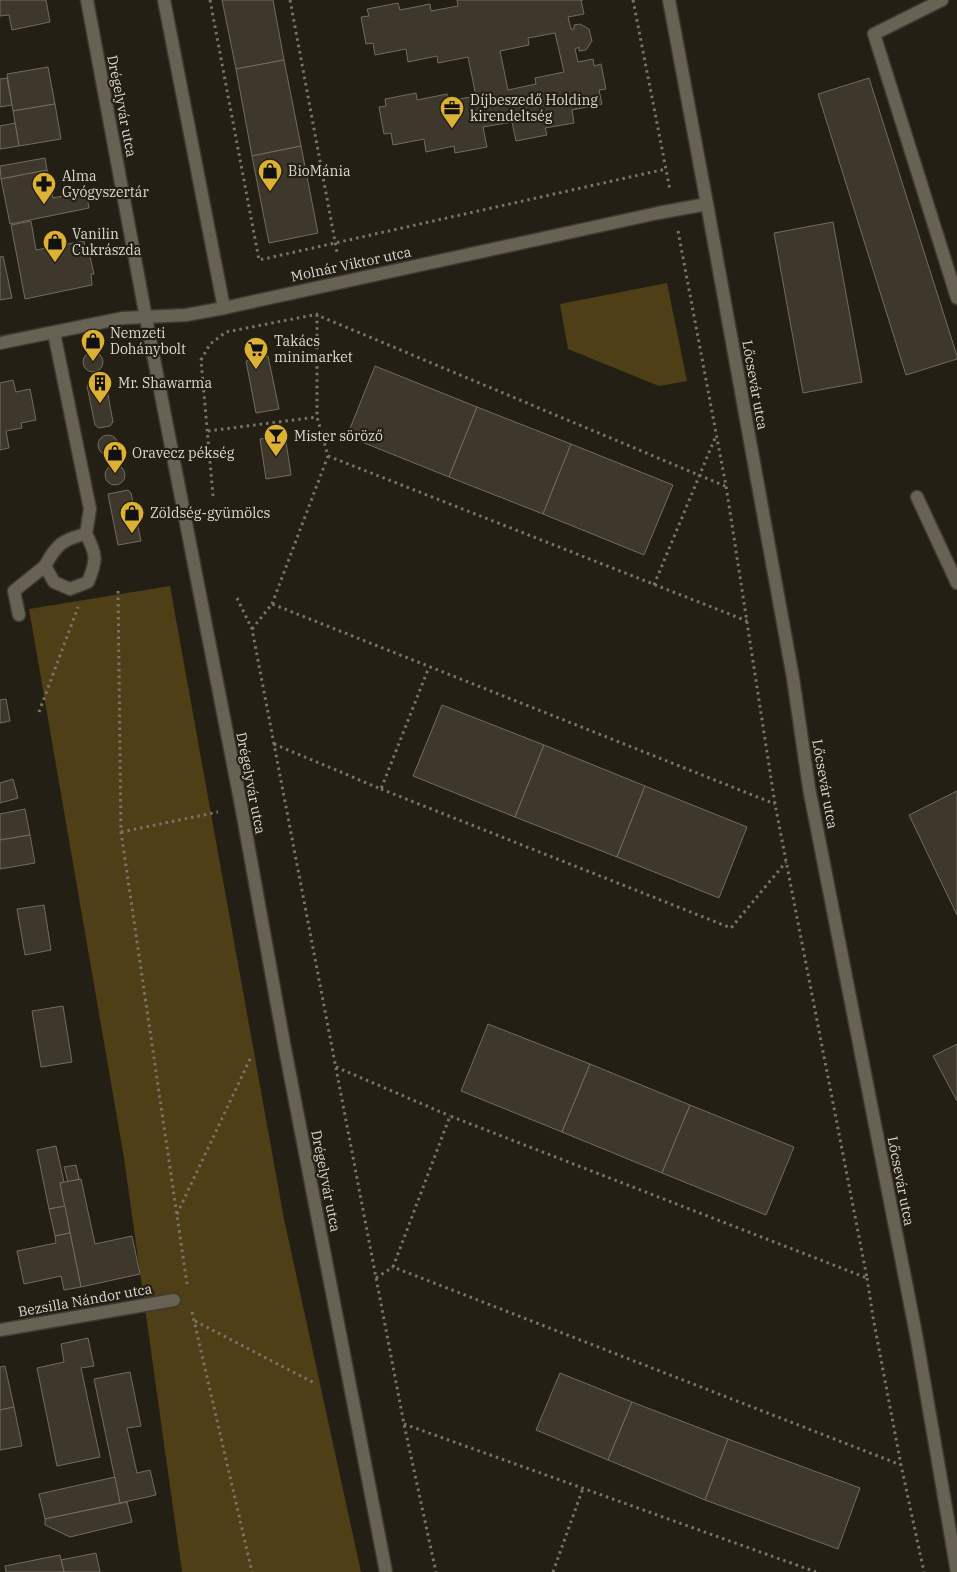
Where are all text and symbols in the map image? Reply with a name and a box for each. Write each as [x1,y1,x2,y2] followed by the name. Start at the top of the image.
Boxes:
[103,53,141,159] street label: Drégelyvár utca
[470,91,598,125] place label: Díjbeszedő Holding kirendeltség
[439,95,465,129] office icon: Díjbeszedő Holding kirendeltség
[257,158,283,192] shop icon: BioMánia
[288,162,351,180] place label: BioMánia
[62,167,149,201] place label: Alma Gyógyszertár
[31,171,57,205] pharmacy icon: Alma Gyógyszertár
[72,225,142,259] place label: Vanilin Cukrászda
[42,229,68,263] shop icon: Vanilin Cukrászda
[289,242,413,286] street label: Molnár Viktor utca
[110,324,186,358] place label: Nemzeti Dohánybolt
[80,328,106,362] shop icon: Nemzeti Dohánybolt
[274,332,353,366] place label: Takács minimarket
[243,336,269,370] supermarket icon: Takács minimarket
[738,339,772,432] street label: Lőcsevár utca
[87,370,113,404] building icon: Mr. Shawarma
[118,374,212,392] place label: Mr. Shawarma
[263,423,289,457] bar icon: Mister söröző
[294,427,383,445] place label: Mister söröző
[102,440,128,474] shop icon: Oravecz pékség
[132,444,235,462] place label: Oravecz pékség
[119,500,145,534] shop icon: Zöldség-gyümölcs
[150,504,271,522] place label: Zöldség-gyümölcs
[232,730,270,836] street label: Drégelyvár utca
[808,738,842,831] street label: Lőcsevár utca
[307,1128,345,1234] street label: Drégelyvár utca
[884,1135,919,1228] street label: Lőcsevár utca
[16,1279,154,1321] street label: Bezsilla Nándor utca

